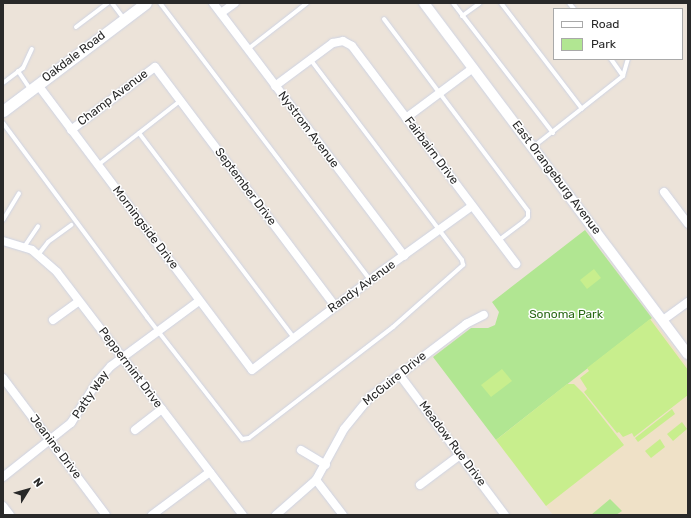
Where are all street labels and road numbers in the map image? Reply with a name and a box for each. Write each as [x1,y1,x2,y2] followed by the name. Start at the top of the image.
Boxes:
[40,29,108,85] street label: Oakdale Road
[75,67,151,129] street label: Champ Avenue
[274,89,342,171] street label: Nystrom Avenue
[401,114,461,188] street label: Fairbairn Drive
[508,118,604,238] street label: East Orangeburg Avenue
[211,145,279,229] street label: September Drive
[109,184,181,272] street label: Morningside Drive
[325,258,399,316] street label: Randy Avenue
[95,325,165,411] street label: Peppermint Drive
[360,349,430,409] street label: McGuire Drive
[69,368,113,422] street label: Patty Way
[415,399,489,489] street label: Meadow Rue Drive
[26,412,84,482] street label: Jeanine Drive

